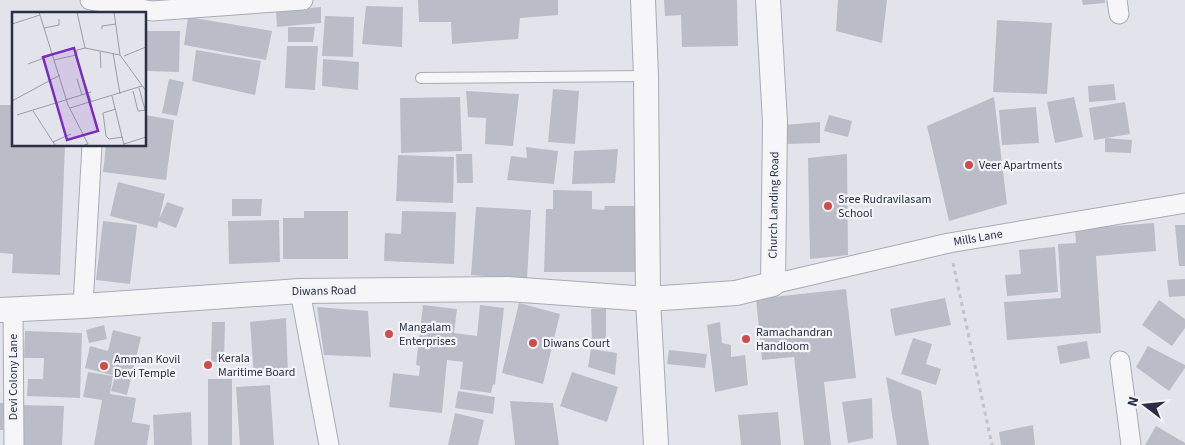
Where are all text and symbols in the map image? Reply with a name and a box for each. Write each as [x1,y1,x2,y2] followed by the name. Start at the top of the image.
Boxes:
[12,12,146,146] inset map
[765,151,783,259] street label: Church Landing Road
[979,157,1062,174] place label: Veer Apartments
[963,159,975,171] marker: Veer Apartments
[838,191,931,222] place label: Sree Rudravilasam School
[822,200,834,212] marker: Sree Rudravilasam School
[952,225,1004,251] street label: Mills Lane
[292,282,356,300] street label: Diwans Road
[399,319,456,350] place label: Mangalam Enterprises
[756,324,833,355] place label: Ramachandran Handloom
[383,328,395,340] marker: Mangalam Enterprises
[740,333,752,345] marker: Ramachandran Handloom
[5,334,22,420] street label: Devi Colony Lane
[543,335,610,352] place label: Diwans Court
[527,337,539,349] marker: Diwans Court
[218,350,295,381] place label: Kerala Maritime Board
[114,351,180,382] place label: Amman Kovil Devi Temple
[202,359,214,371] marker: Kerala Maritime Board
[98,360,110,372] marker: Amman Kovil Devi Temple
[1120,380,1170,430] north arrow
[1123,394,1144,409] text: N

